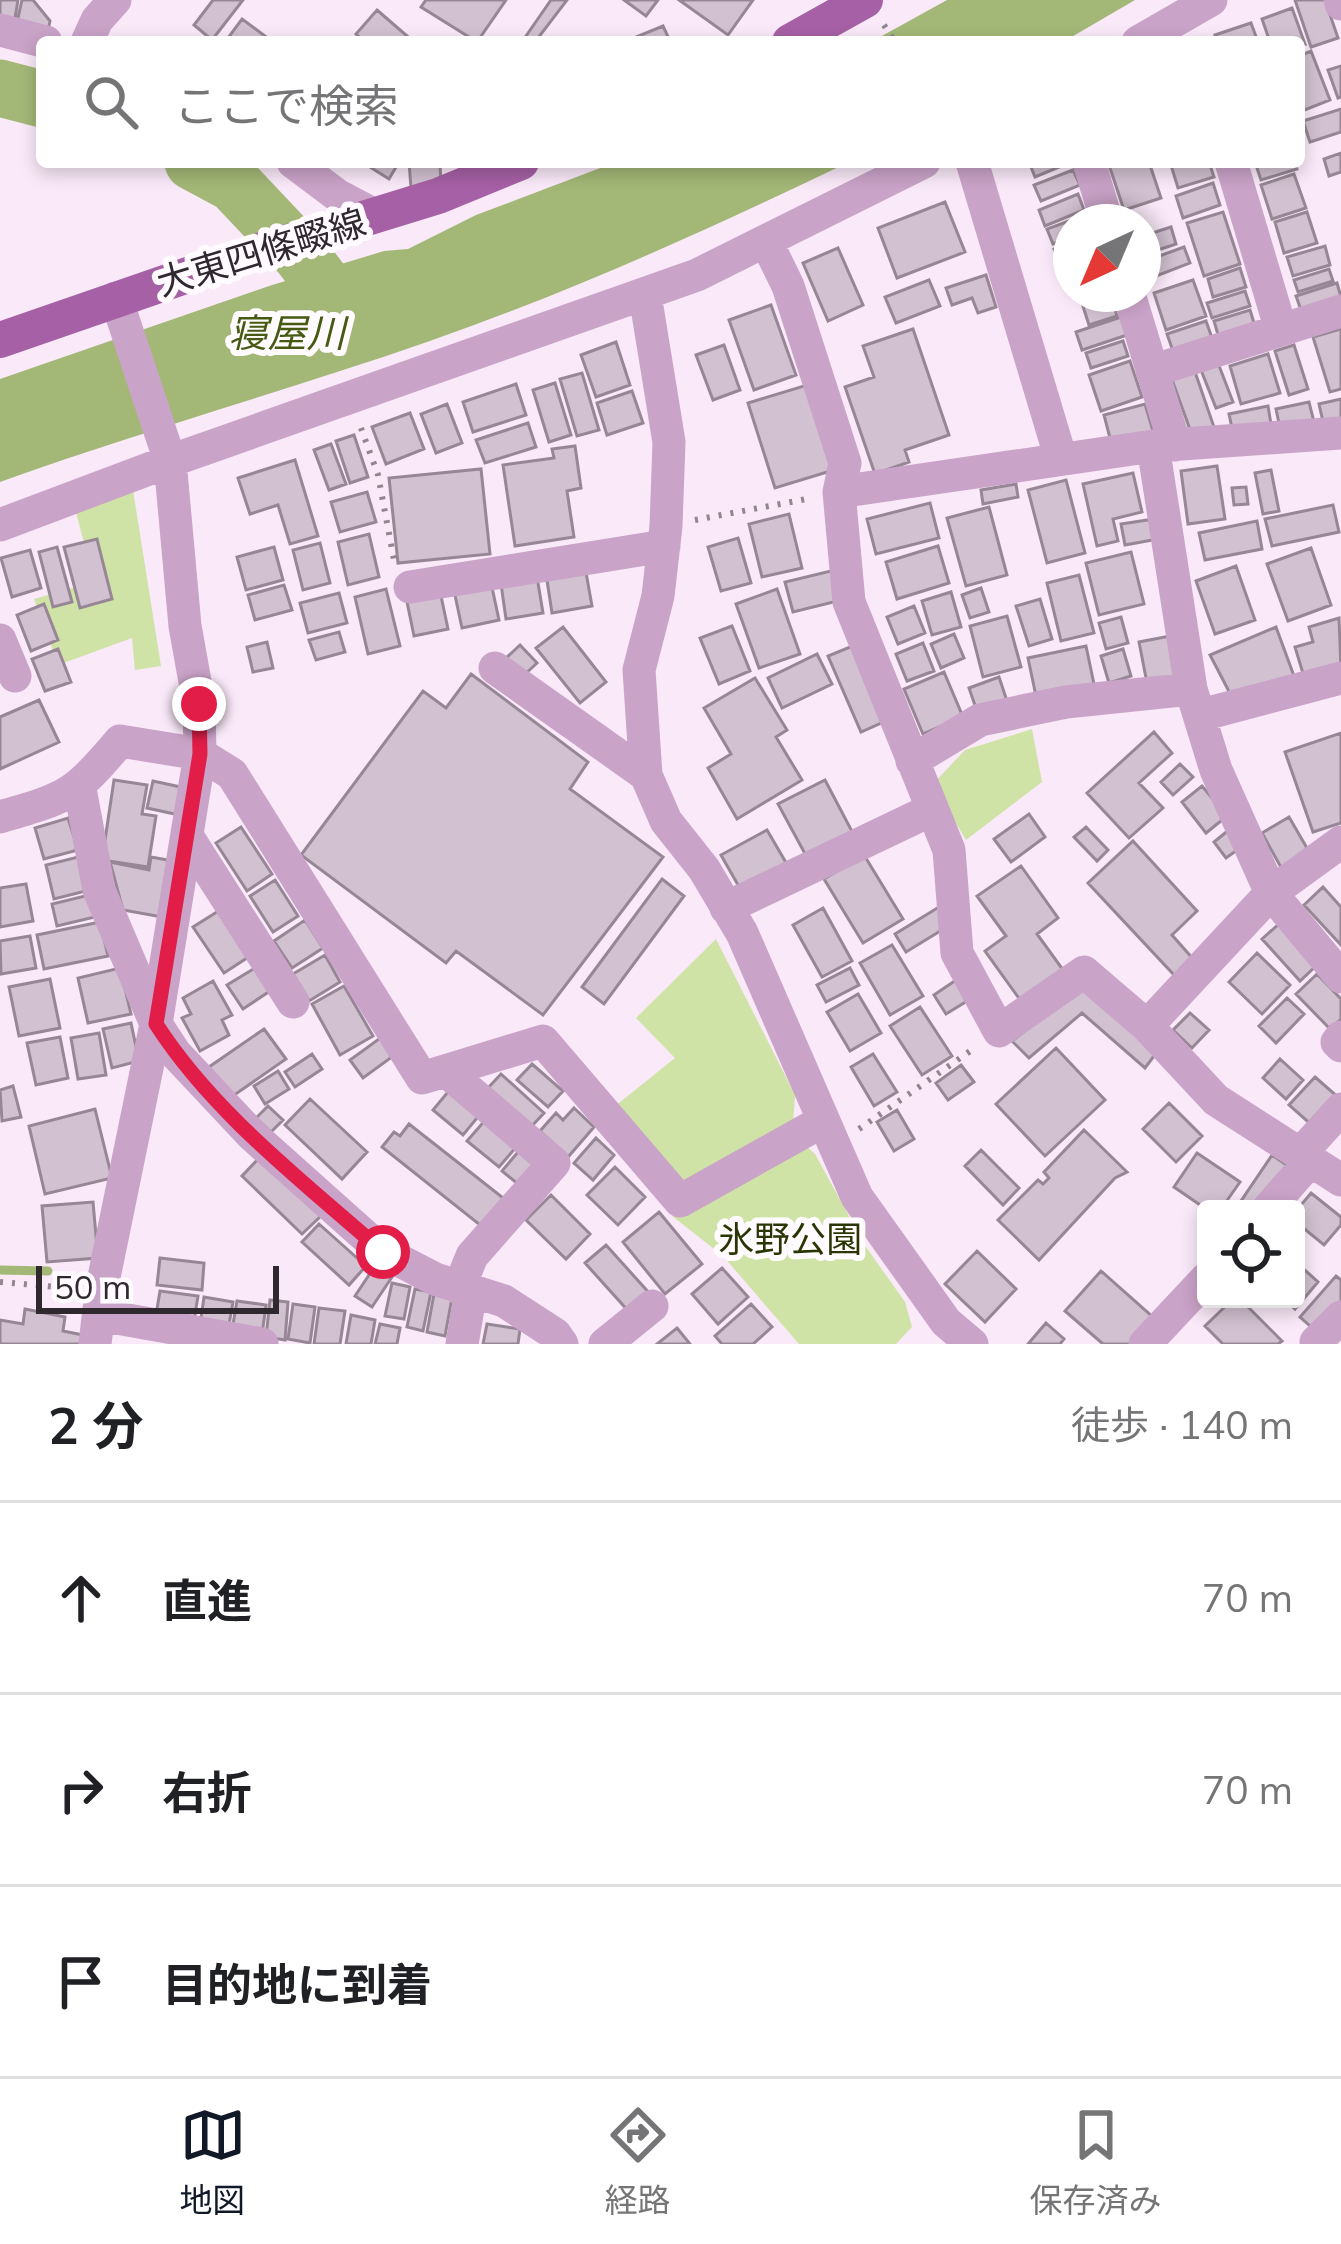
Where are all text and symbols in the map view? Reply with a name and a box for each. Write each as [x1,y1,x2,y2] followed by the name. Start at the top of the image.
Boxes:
[36,36,1305,168] search box
[78,69,144,135] icon: search
[174,77,399,133] text: ここで検索
[151,198,371,305] street label: 大東四條畷線
[1053,204,1161,312] north arrow
[228,308,349,357] water label: 寝屋川
[172,677,226,731] route end
[1197,1200,1305,1308] map controls
[1197,1200,1305,1308] button: locate
[718,1216,862,1261] park label: 氷野公園
[356,1225,410,1279] route start
[36,1260,279,1313] scale bar
[54,1266,131,1307] text: 50 m
[48,1393,144,1457] text: 2 分
[1071,1400,1293,1449] text: 徒歩 · 140 m
[48,1565,114,1631] icon: ahead
[162,1572,252,1628] text: 直進
[1202,1573,1293,1622] text: 70 m
[48,1757,114,1823] icon: right
[162,1764,252,1820] text: 右折
[1202,1765,1293,1814] text: 70 m
[48,1949,114,2015] icon: arrive
[162,1956,432,2012] text: 目的地に到着
[180,2102,246,2222] tab: 地図
[605,2102,671,2222] tab: 経路
[1030,2102,1162,2222] tab: 保存済み

